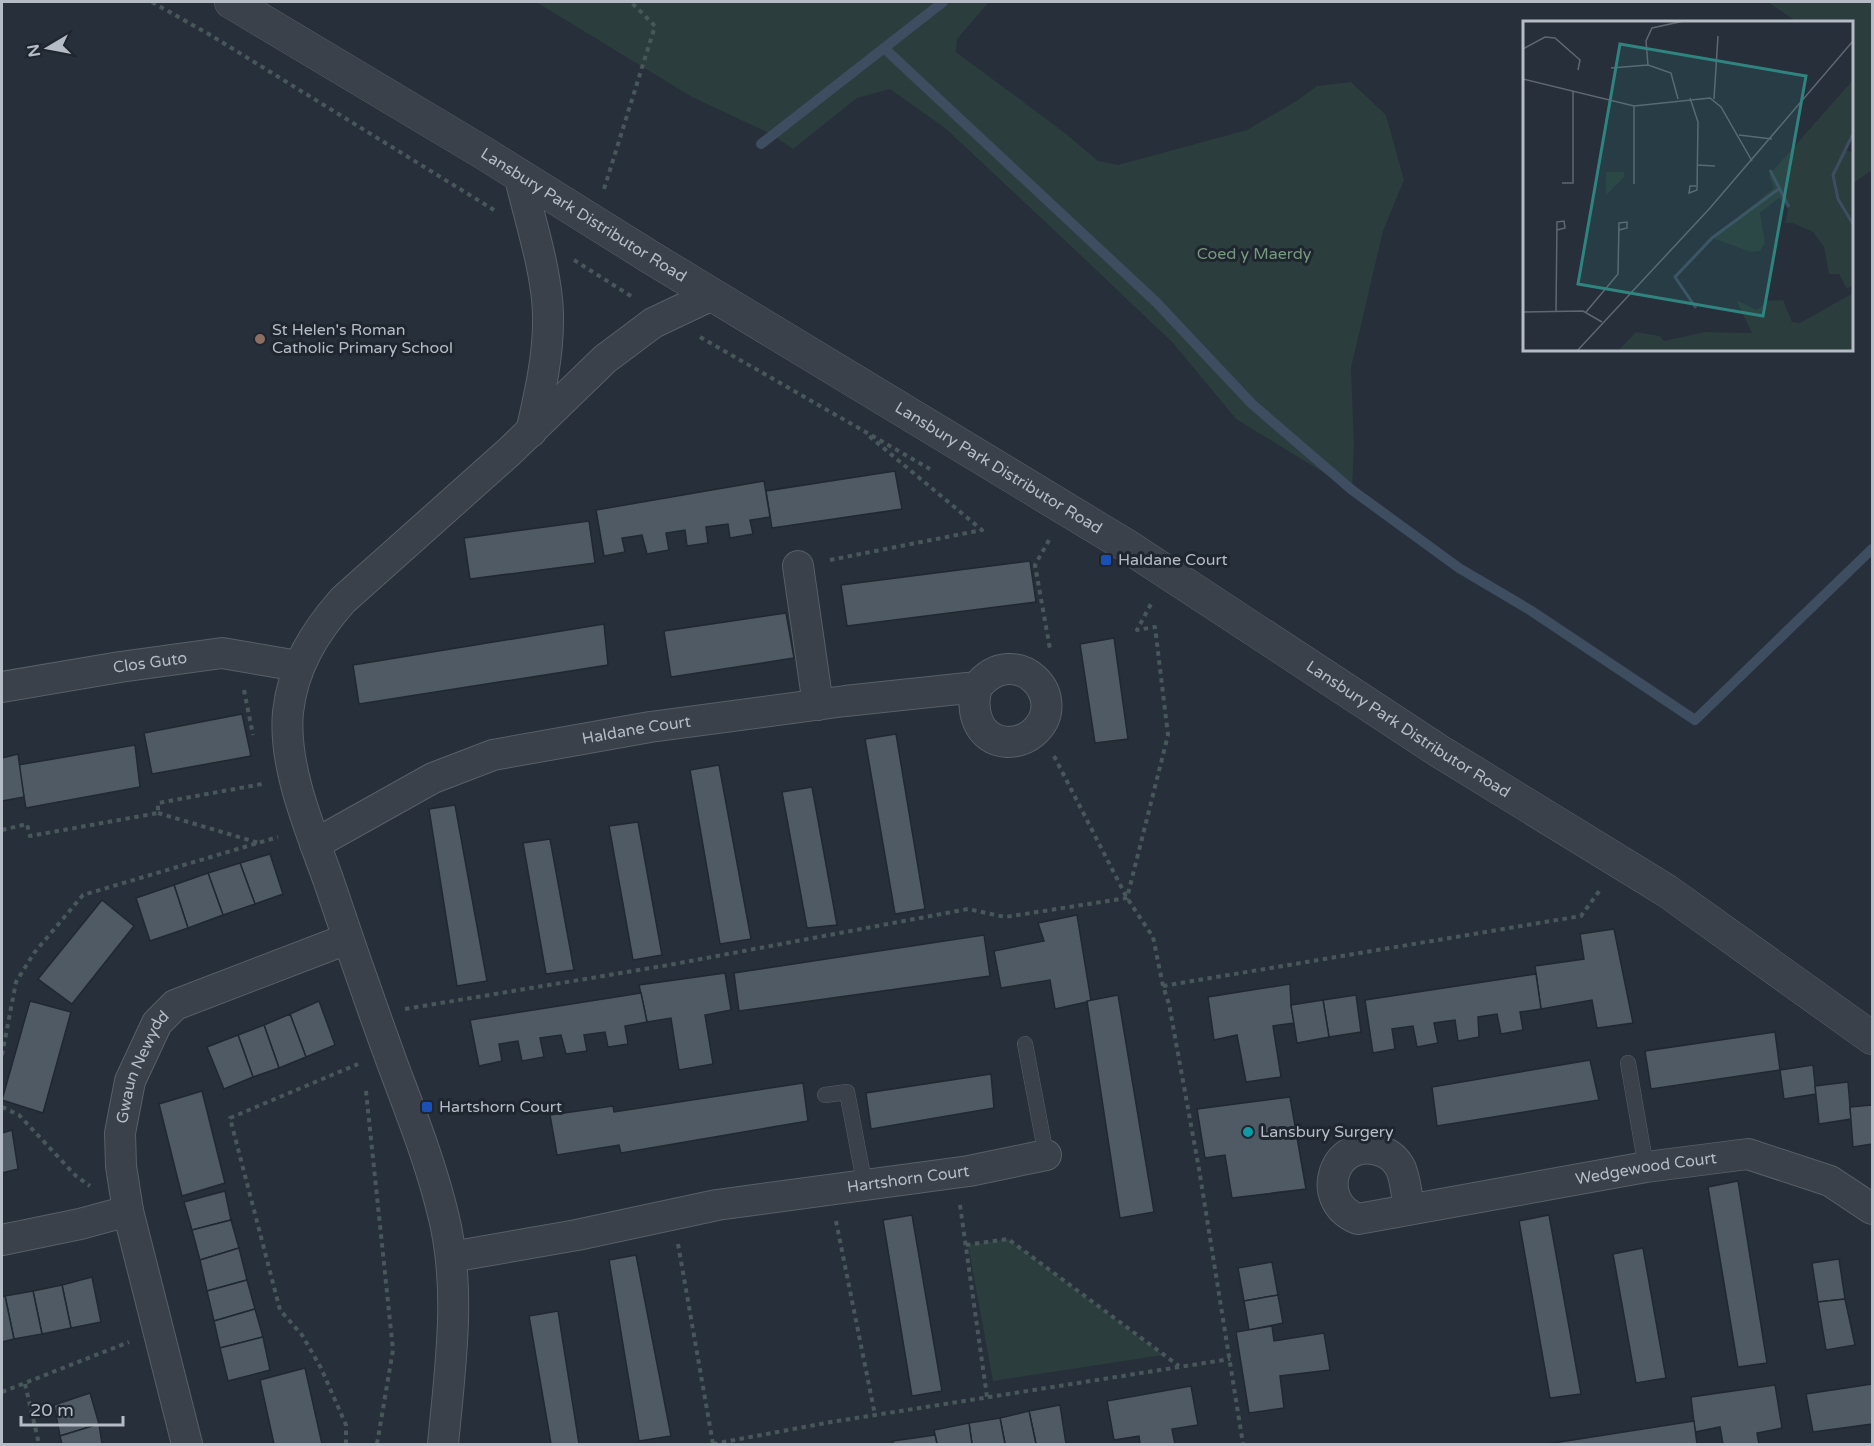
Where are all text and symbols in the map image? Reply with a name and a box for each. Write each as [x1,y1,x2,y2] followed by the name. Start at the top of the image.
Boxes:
[18,18,78,78] north arrow
[1523,21,1853,351] inset map
[23,42,45,58] text: N
[477,144,690,287] street label: Lansbury Park Distributor Road
[1197,244,1312,264] park label: Coed y Maerdy
[272,320,453,358] place label: St Helen's Roman Catholic Primary School
[253,332,267,346] marker: St Helen's Roman Catholic Primary School
[891,398,1106,539] street label: Lansbury Park Distributor Road
[1118,550,1228,570] place label: Haldane Court
[1099,553,1113,567] marker: Haldane Court
[112,648,188,678] street label: Clos Guto
[1302,656,1514,802] street label: Lansbury Park Distributor Road
[580,712,692,749] street label: Haldane Court
[112,1007,173,1125] street label: Gwaun Newydd
[439,1097,562,1117] place label: Hartshorn Court
[420,1100,434,1114] marker: Hartshorn Court
[1260,1122,1394,1142] place label: Lansbury Surgery
[1241,1125,1255,1139] marker: Lansbury Surgery
[1574,1148,1718,1190] street label: Wedgewood Court
[846,1161,971,1197] street label: Hartshorn Court
[21,1389,123,1427] scale bar
[30,1399,74,1421] text: 20 m

